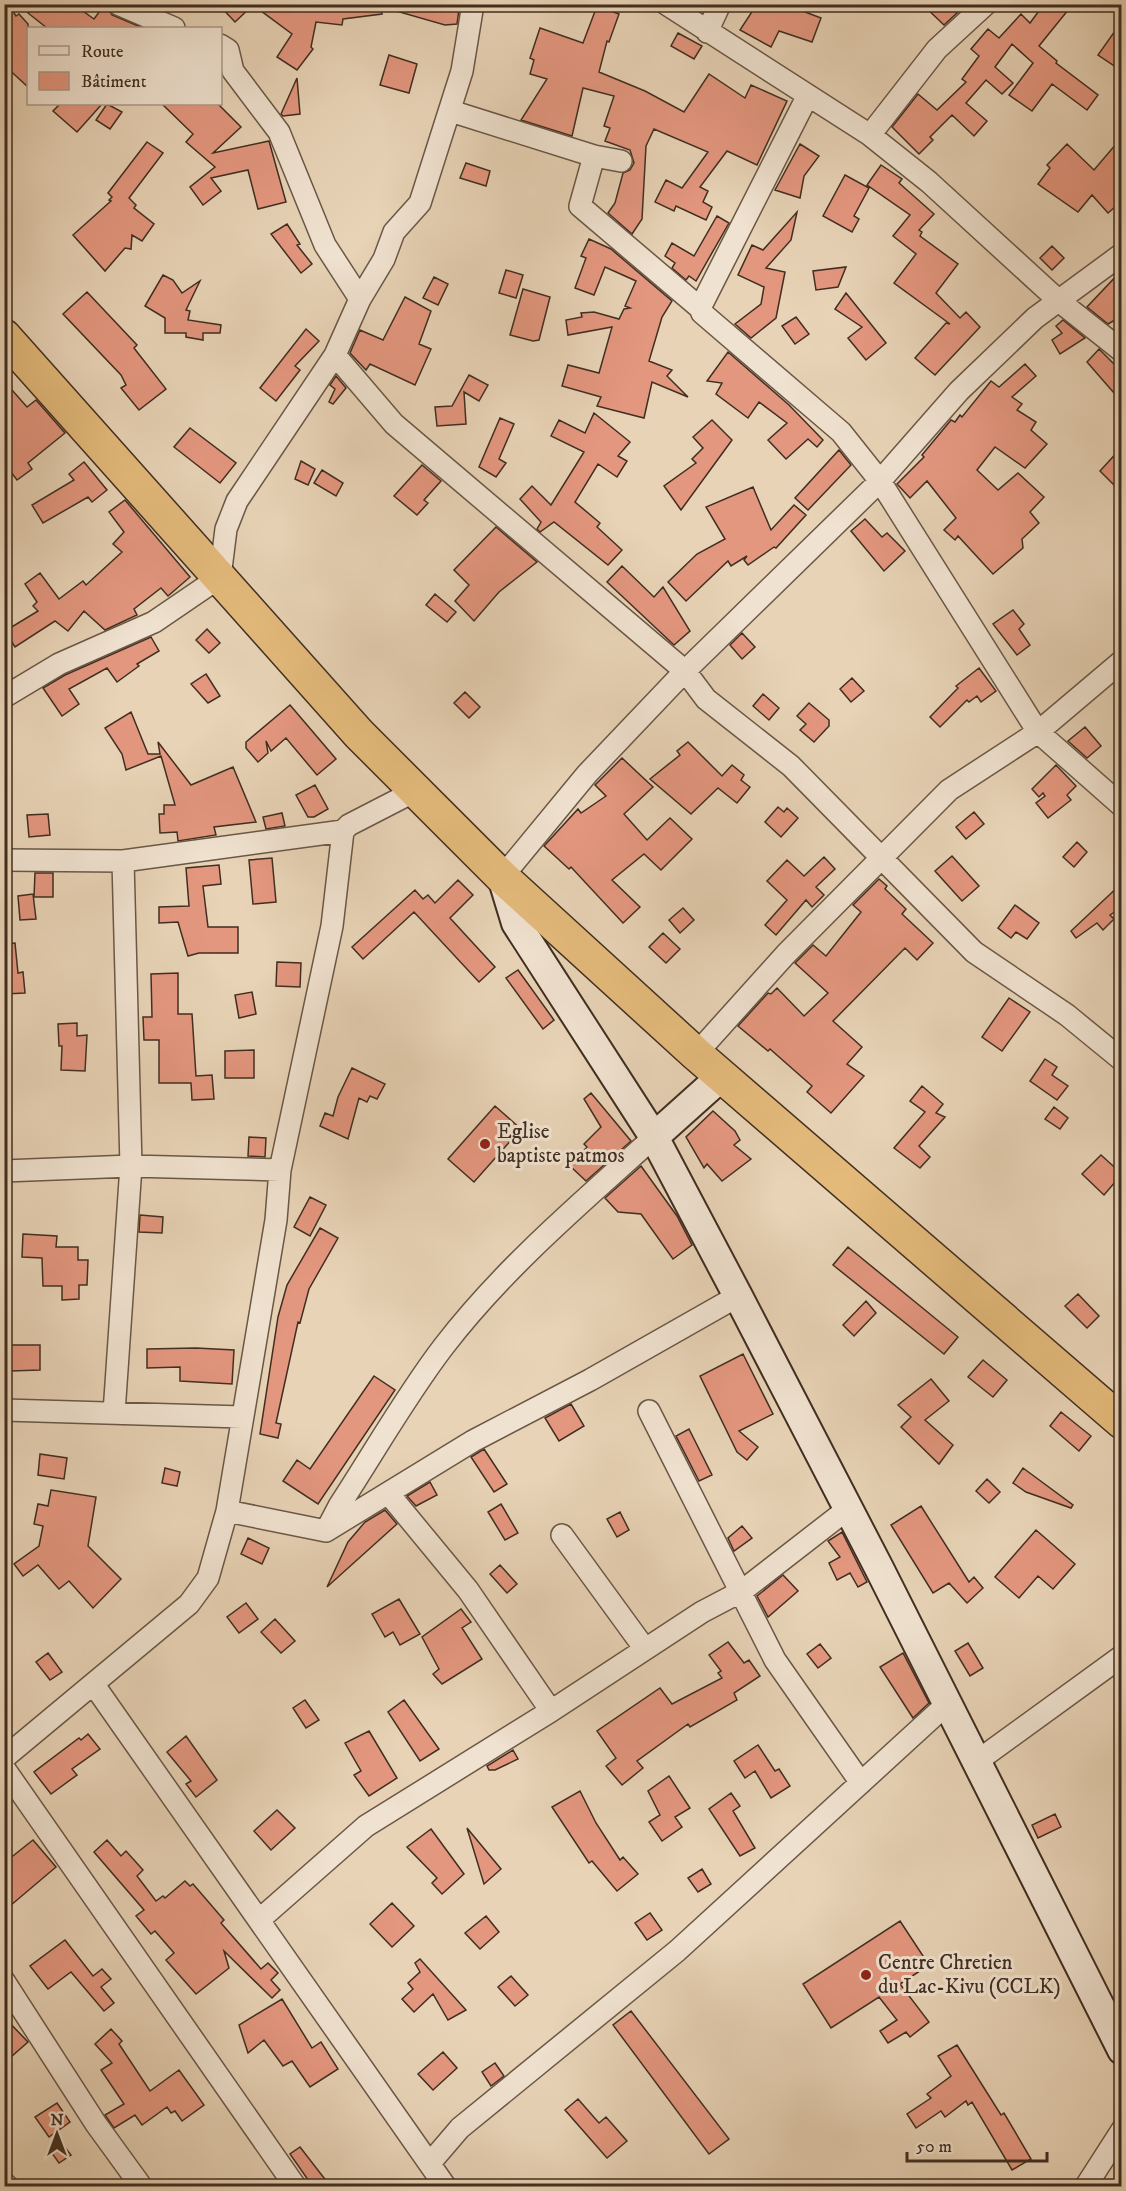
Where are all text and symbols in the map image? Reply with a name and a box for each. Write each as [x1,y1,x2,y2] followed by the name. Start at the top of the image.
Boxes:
[27,27,222,105] legend
[81,41,124,63] text: Route
[81,71,147,93] text: Bâtiment
[497,1119,625,1169] place label: Eglise baptiste patmos
[478,1137,492,1151] marker: Eglise baptiste patmos
[878,1950,1061,2000] place label: Centre Chretien du Lac-Kivu (CCLK)
[859,1968,873,1982] marker: Centre Chretien du Lac-Kivu (CCLK)
[27,2104,87,2164] north arrow
[50,2110,64,2130] text: N
[907,2125,1046,2163] scale bar
[916,2136,952,2158] text: 50 m

